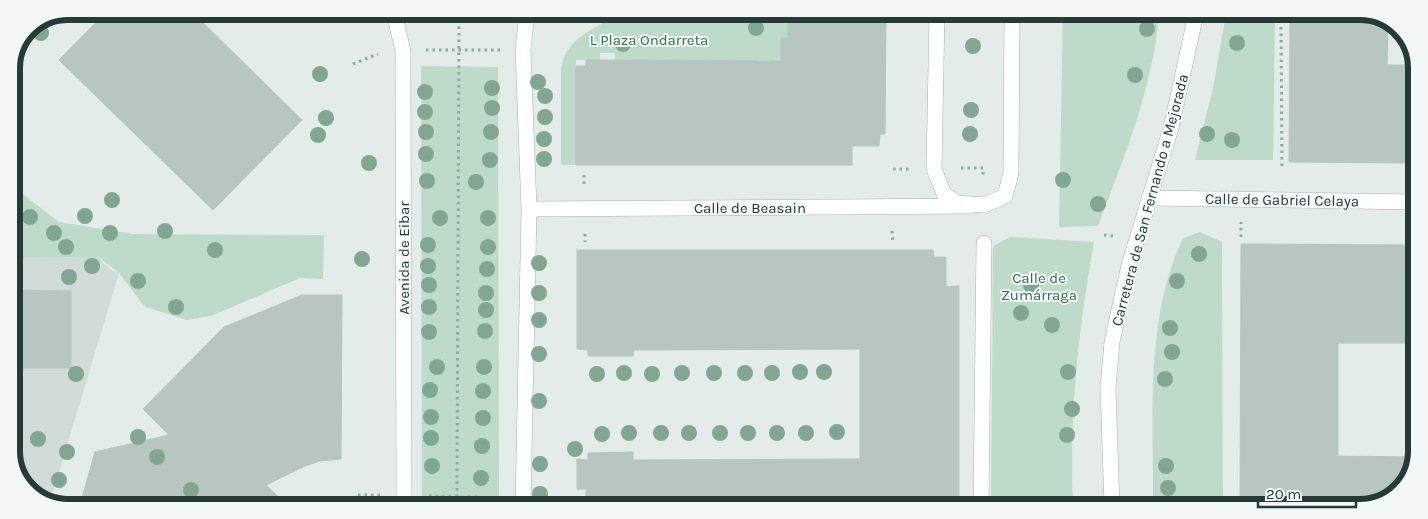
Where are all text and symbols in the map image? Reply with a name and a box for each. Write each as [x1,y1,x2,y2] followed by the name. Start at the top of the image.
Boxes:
[590,31,708,49] park label: L Plaza Ondarreta
[1108,72,1192,328] street label: Carretera de San Fernando a Mejorada
[1205,190,1359,210] street label: Calle de Gabriel Celaya
[694,199,806,217] street label: Calle de Beasain
[395,201,413,315] street label: Avenida de Eibar
[1001,269,1077,304] park label: Calle de Zumárraga
[1258,476,1356,508] scale bar
[1266,485,1301,503] text: 20 m

